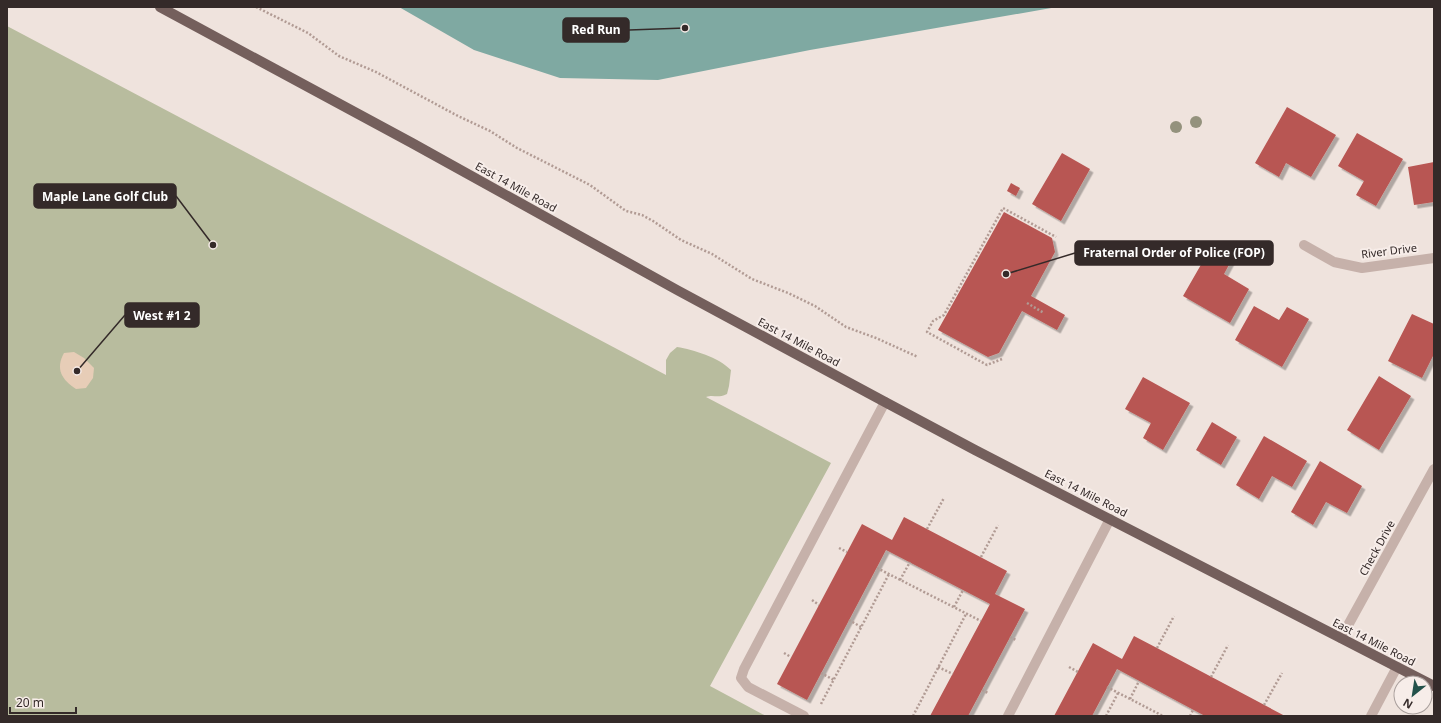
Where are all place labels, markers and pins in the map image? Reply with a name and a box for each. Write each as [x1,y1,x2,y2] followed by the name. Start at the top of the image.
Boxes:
[563,18,629,42] callout: Red Run
[34,184,176,208] callout: Maple Lane Golf Club
[1075,241,1273,265] callout: Fraternal Order of Police (FOP)
[125,303,199,327] callout: West #1 2

